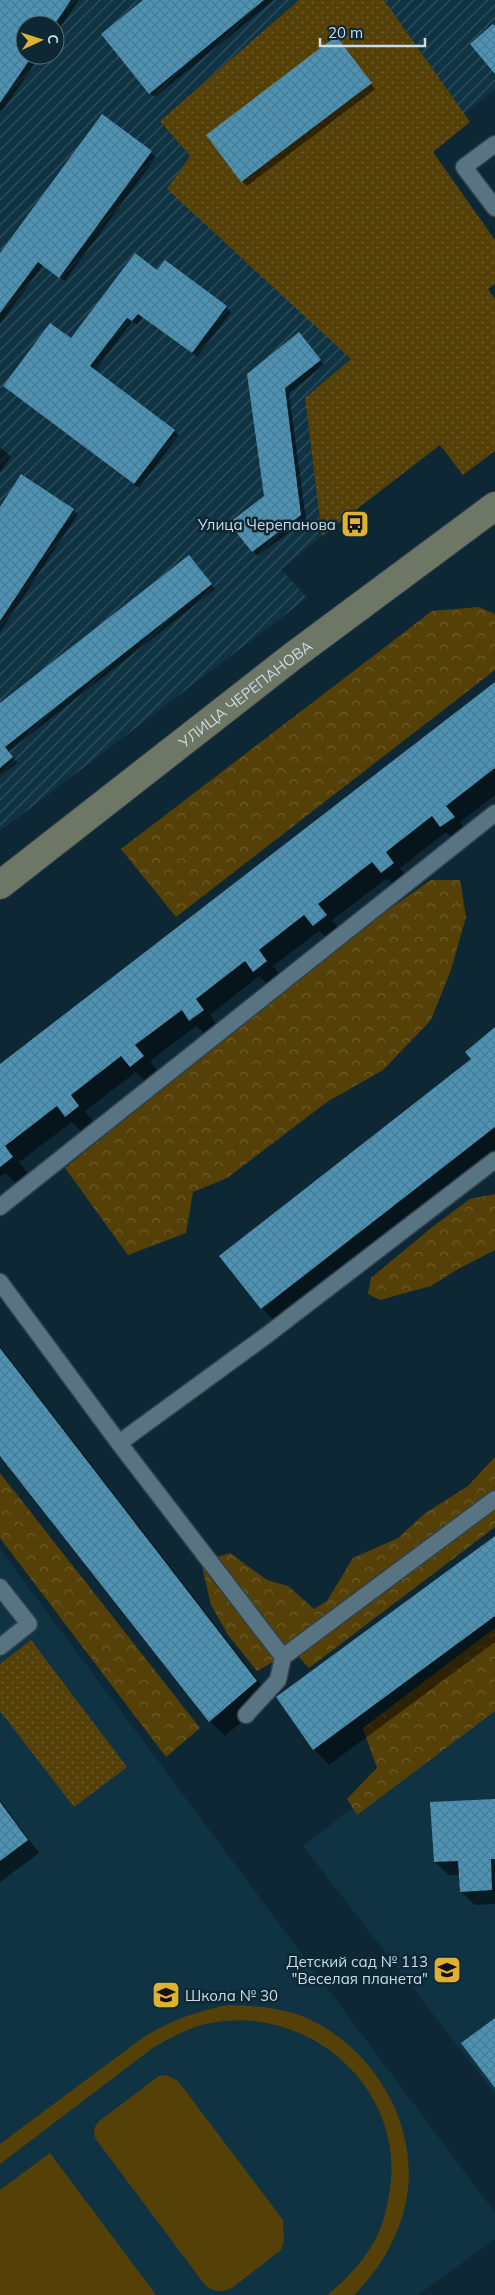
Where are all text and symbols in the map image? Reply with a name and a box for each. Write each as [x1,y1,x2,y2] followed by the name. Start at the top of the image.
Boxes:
[15,15,65,65] north arrow
[320,15,425,47] scale bar
[328,23,363,42] text: 20 m
[44,34,62,45] text: С
[340,509,370,539] bus stop icon: Улица Черепанова
[197,515,336,534] place label: Улица Черепанова
[174,636,316,752] street label: УЛИЦА ЧЕРЕПАНОВА
[286,1952,428,1988] place label: Детский сад № 113 "Веселая планета"
[432,1955,462,1985] school or university icon: Детский сад № 113 "Веселая планета"
[151,1980,181,2010] school or university icon: Школа № 30
[185,1986,278,2005] place label: Школа № 30

